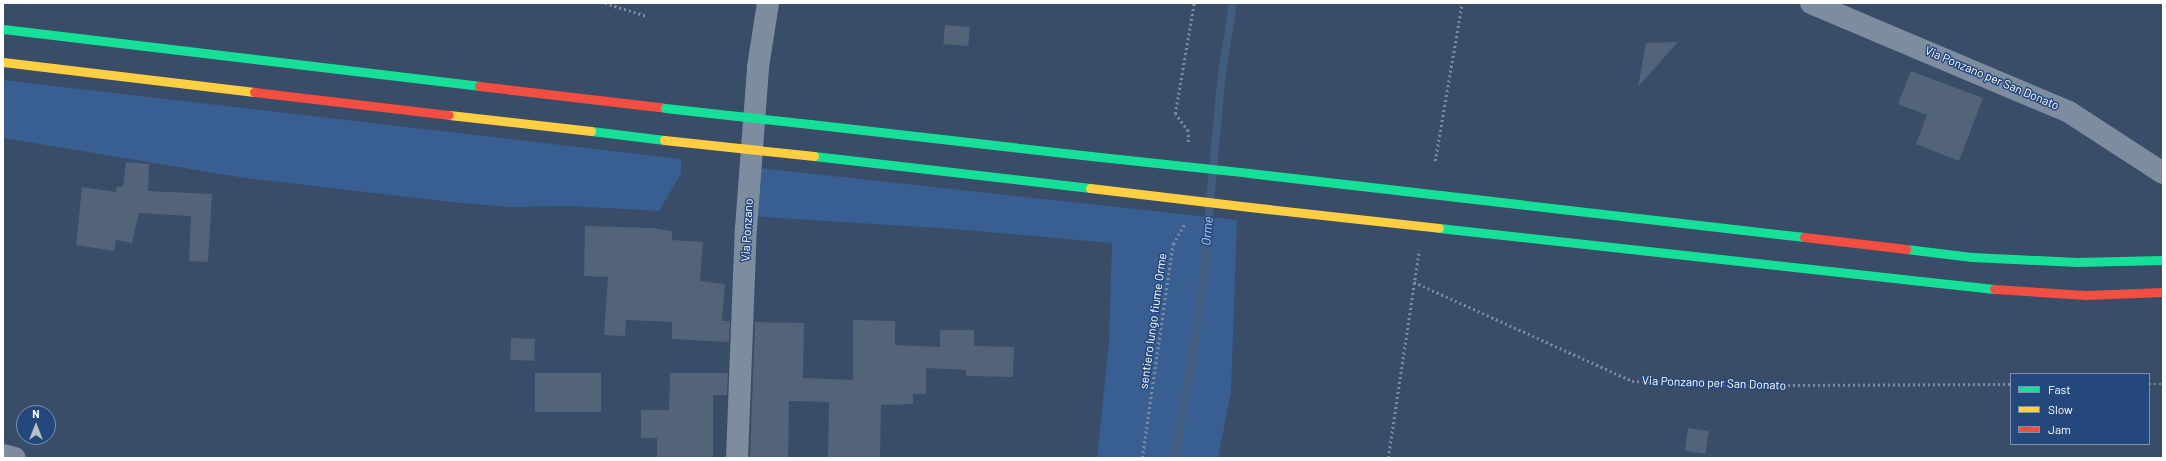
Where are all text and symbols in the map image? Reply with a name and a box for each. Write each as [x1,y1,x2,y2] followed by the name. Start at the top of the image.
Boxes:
[1923,43,2061,113] street label: Via Ponzano per San Donato
[738,198,756,262] street label: Via Ponzano
[1198,216,1216,246] water label: Orme
[1136,252,1170,390] street label: sentiero lungo fiume Orme
[1642,373,1786,393] street label: Via Ponzano per San Donato
[2010,373,2150,445] legend
[2048,382,2071,396] text: Fast
[2048,402,2073,416] text: Slow
[16,405,56,445] north arrow
[32,407,40,420] text: N
[2048,422,2071,436] text: Jam

